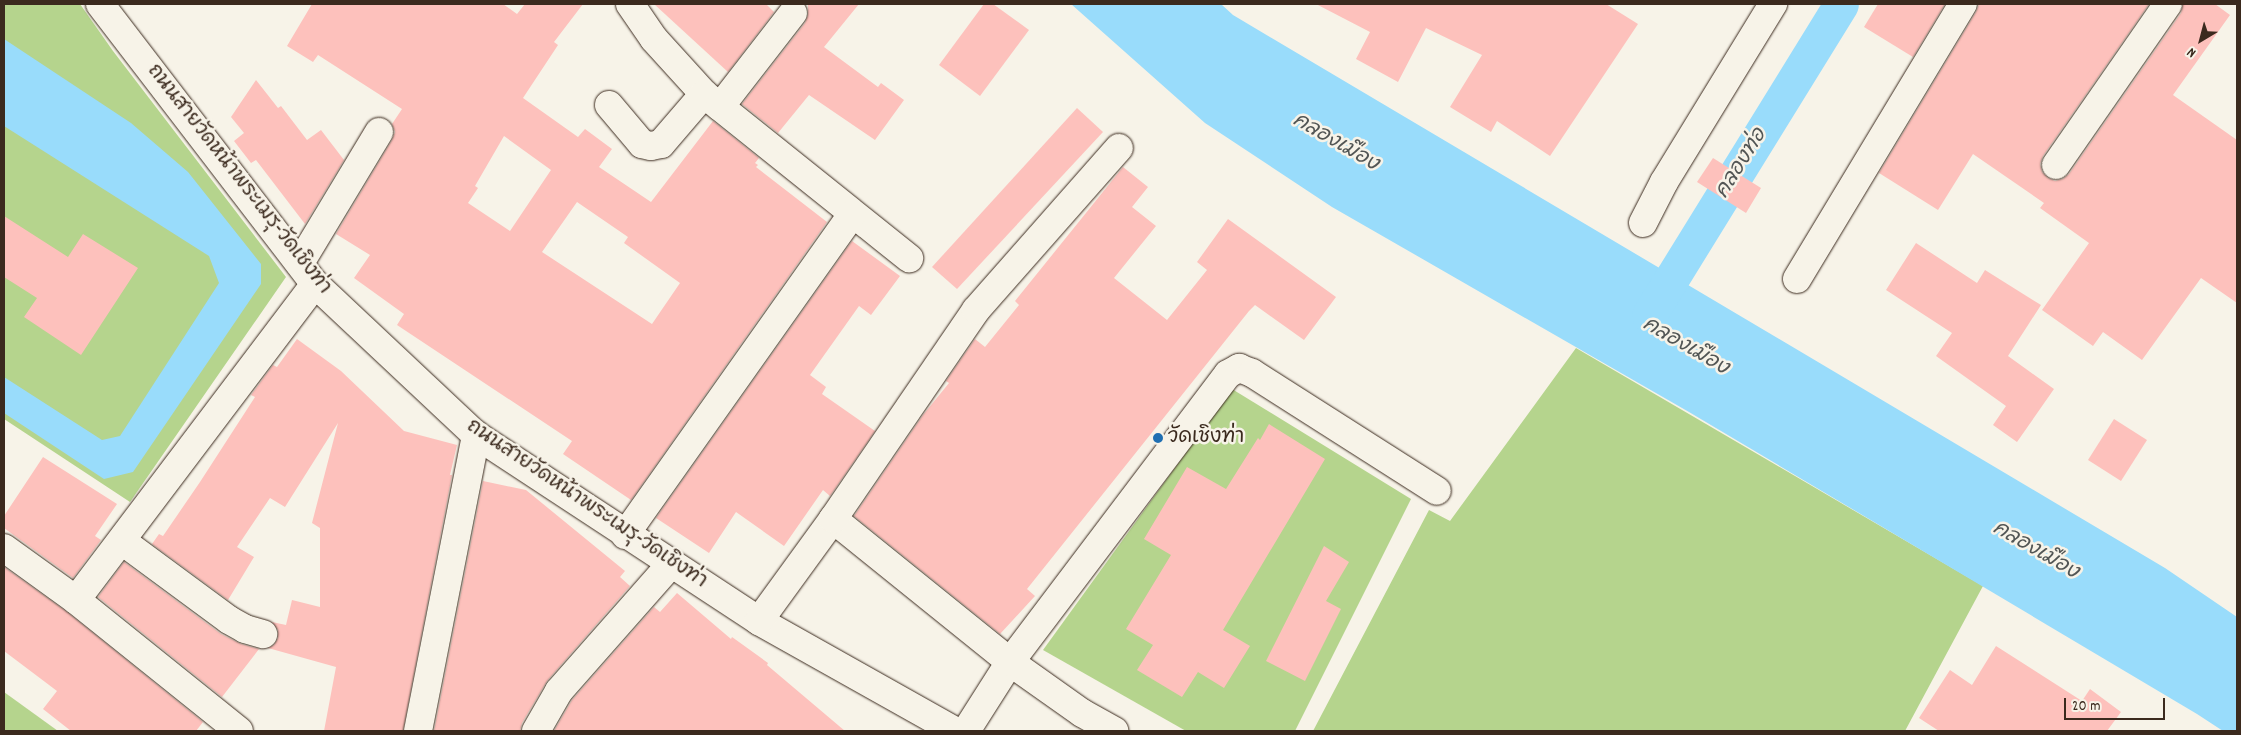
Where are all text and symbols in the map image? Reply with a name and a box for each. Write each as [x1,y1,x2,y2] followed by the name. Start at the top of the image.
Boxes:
[2176,15,2226,65] north arrow
[2183,42,2201,62] text: N
[141,60,335,300] street label: ถนนสายวัดหน้าพระเมรุ-วัดเชิงท่า
[1288,108,1382,178] water label: คลองเมือง
[1711,125,1773,203] water label: คลองท่อ
[1638,312,1732,382] water label: คลองเมือง
[461,415,711,595] street label: ถนนสายวัดหน้าพระเมรุ-วัดเชิงท่า
[1168,426,1244,450] place label: วัดเชิงท่า
[1152,432,1164,444] marker: วัดเชิงท่า
[1988,516,2082,586] water label: คลองเมือง
[2066,688,2167,720] scale bar
[2072,696,2100,718] text: 20 m

